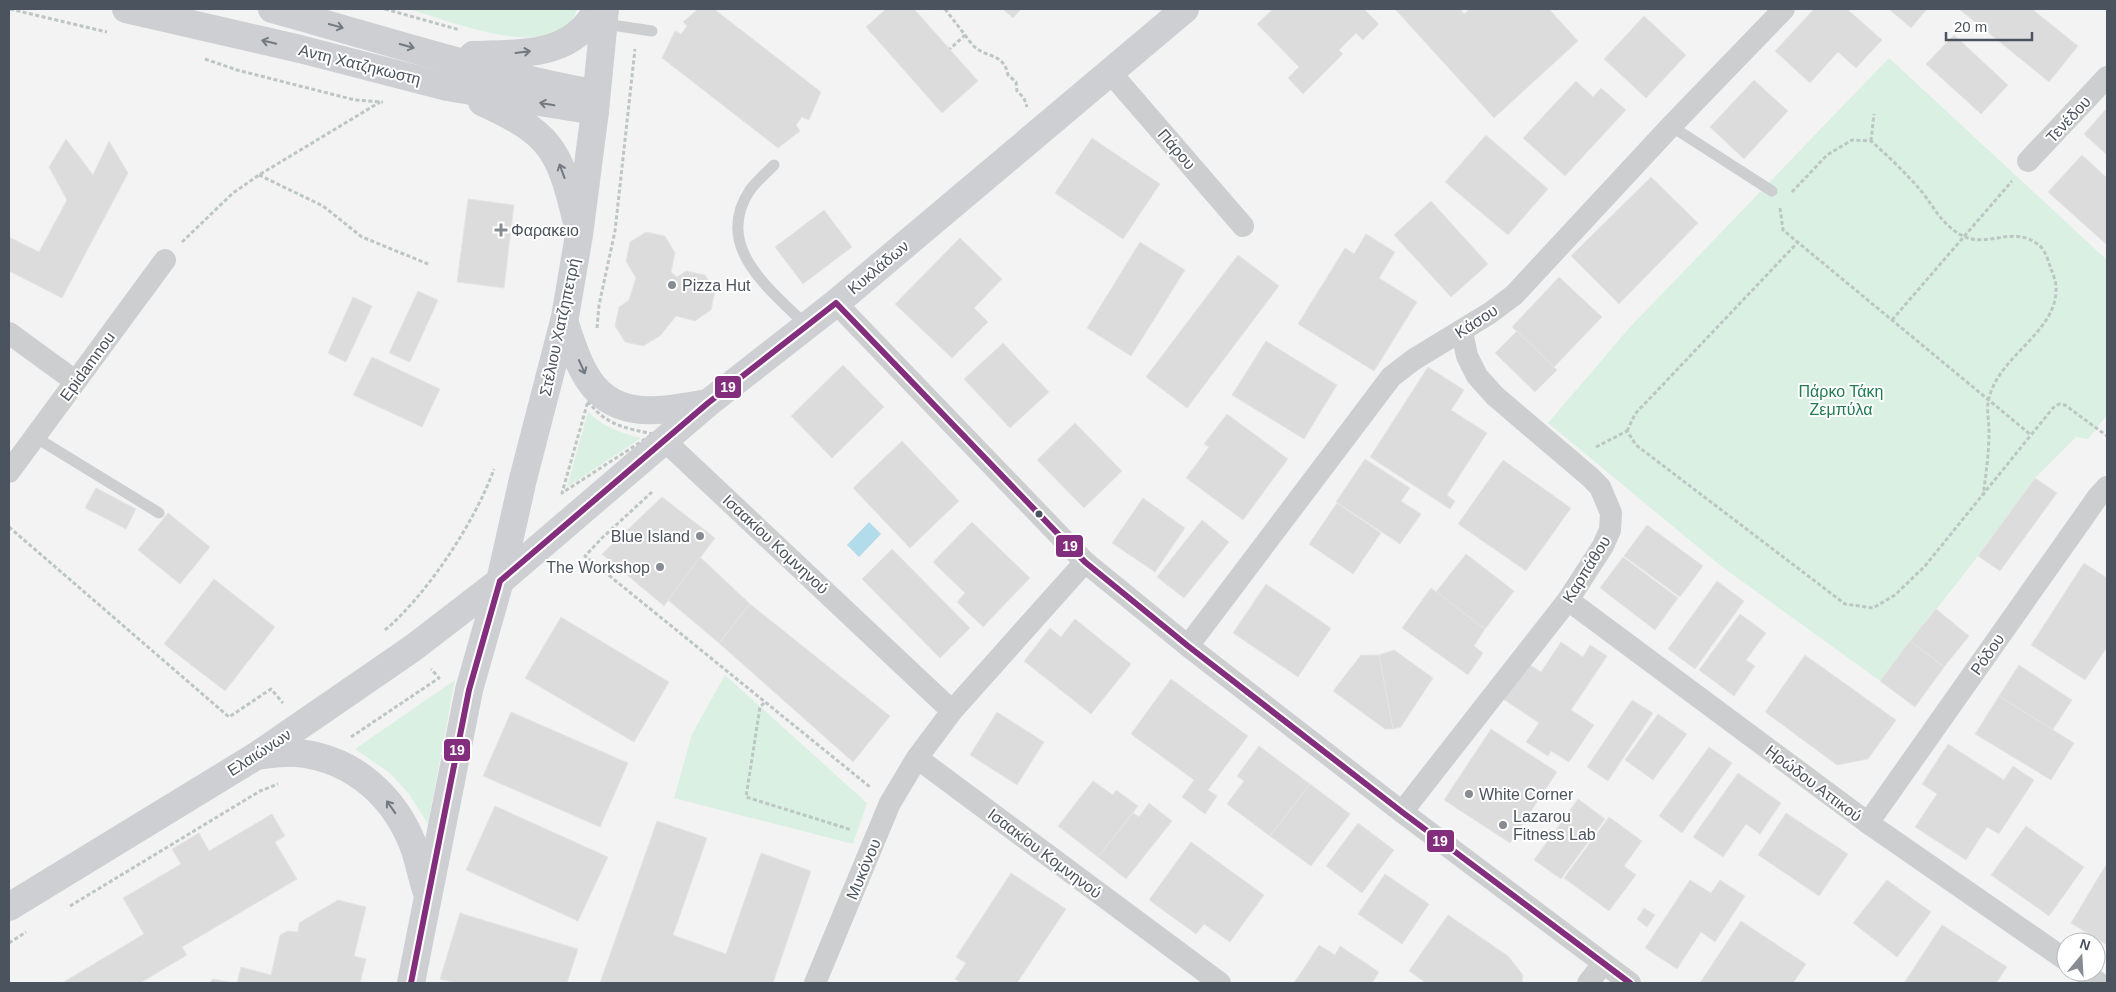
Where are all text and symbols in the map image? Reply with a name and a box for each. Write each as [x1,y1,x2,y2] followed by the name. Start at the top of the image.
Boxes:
[1946,10,2032,42] scale bar
[1954,18,1987,35] text: 20 m
[328,22,344,32] one-way arrow
[262,37,278,46] one-way arrow
[297,41,423,89] street label: Αντη Χατζηκωστη
[399,42,415,52] one-way arrow
[514,47,530,57] one-way arrow
[2043,93,2094,146] street label: Τενέδου
[540,98,556,108] one-way arrow
[1155,126,1199,173] street label: Πάρου
[557,164,566,179] one-way arrow
[511,222,579,239] place label: Φαρακειο
[495,224,507,236] marker: Φαρακειο
[845,237,912,298] street label: Κυκλάδων
[537,257,583,398] street label: Στέλιου Χατζηπετρή
[682,277,751,294] place label: Pizza Hut
[666,279,678,291] marker: Pizza Hut
[1452,301,1501,341] street label: Κάσου
[57,329,118,404] street label: Epidamnou
[577,359,587,374] one-way arrow
[714,375,742,399] line badge: 19
[720,379,736,395] text: 19
[1799,383,1883,418] park label: Πάρκο Τάκη Ζεμπύλα
[720,491,832,598] street label: Ισαακίου Κομνηνού
[1034,509,1044,519] unlabelled marker
[611,528,690,545] place label: Blue Island
[694,530,706,542] marker: Blue Island
[1559,533,1614,606] street label: Καρπάθου
[1055,534,1084,558] line badge: 19
[1062,538,1078,554] text: 19
[546,559,650,576] place label: The Workshop
[654,561,666,573] marker: The Workshop
[1967,631,2008,678] street label: Ρόδου
[224,726,294,779] street label: Ελαιώνων
[443,738,471,762] line badge: 19
[449,742,465,758] text: 19
[1762,742,1865,825] street label: Ηρώδου Αττικού
[1479,786,1574,803] place label: White Corner
[1463,788,1475,800] marker: White Corner
[386,800,396,814] one-way arrow
[985,805,1105,902] street label: Ισαακίου Κομνηνού
[1513,808,1596,843] place label: Lazarou Fitness Lab
[1497,819,1509,831] marker: Lazarou Fitness Lab
[1426,829,1455,853] line badge: 19
[1432,833,1448,849] text: 19
[843,836,884,902] street label: Μυκόνου
[2056,932,2106,982] north arrow
[2078,935,2092,954] text: N

